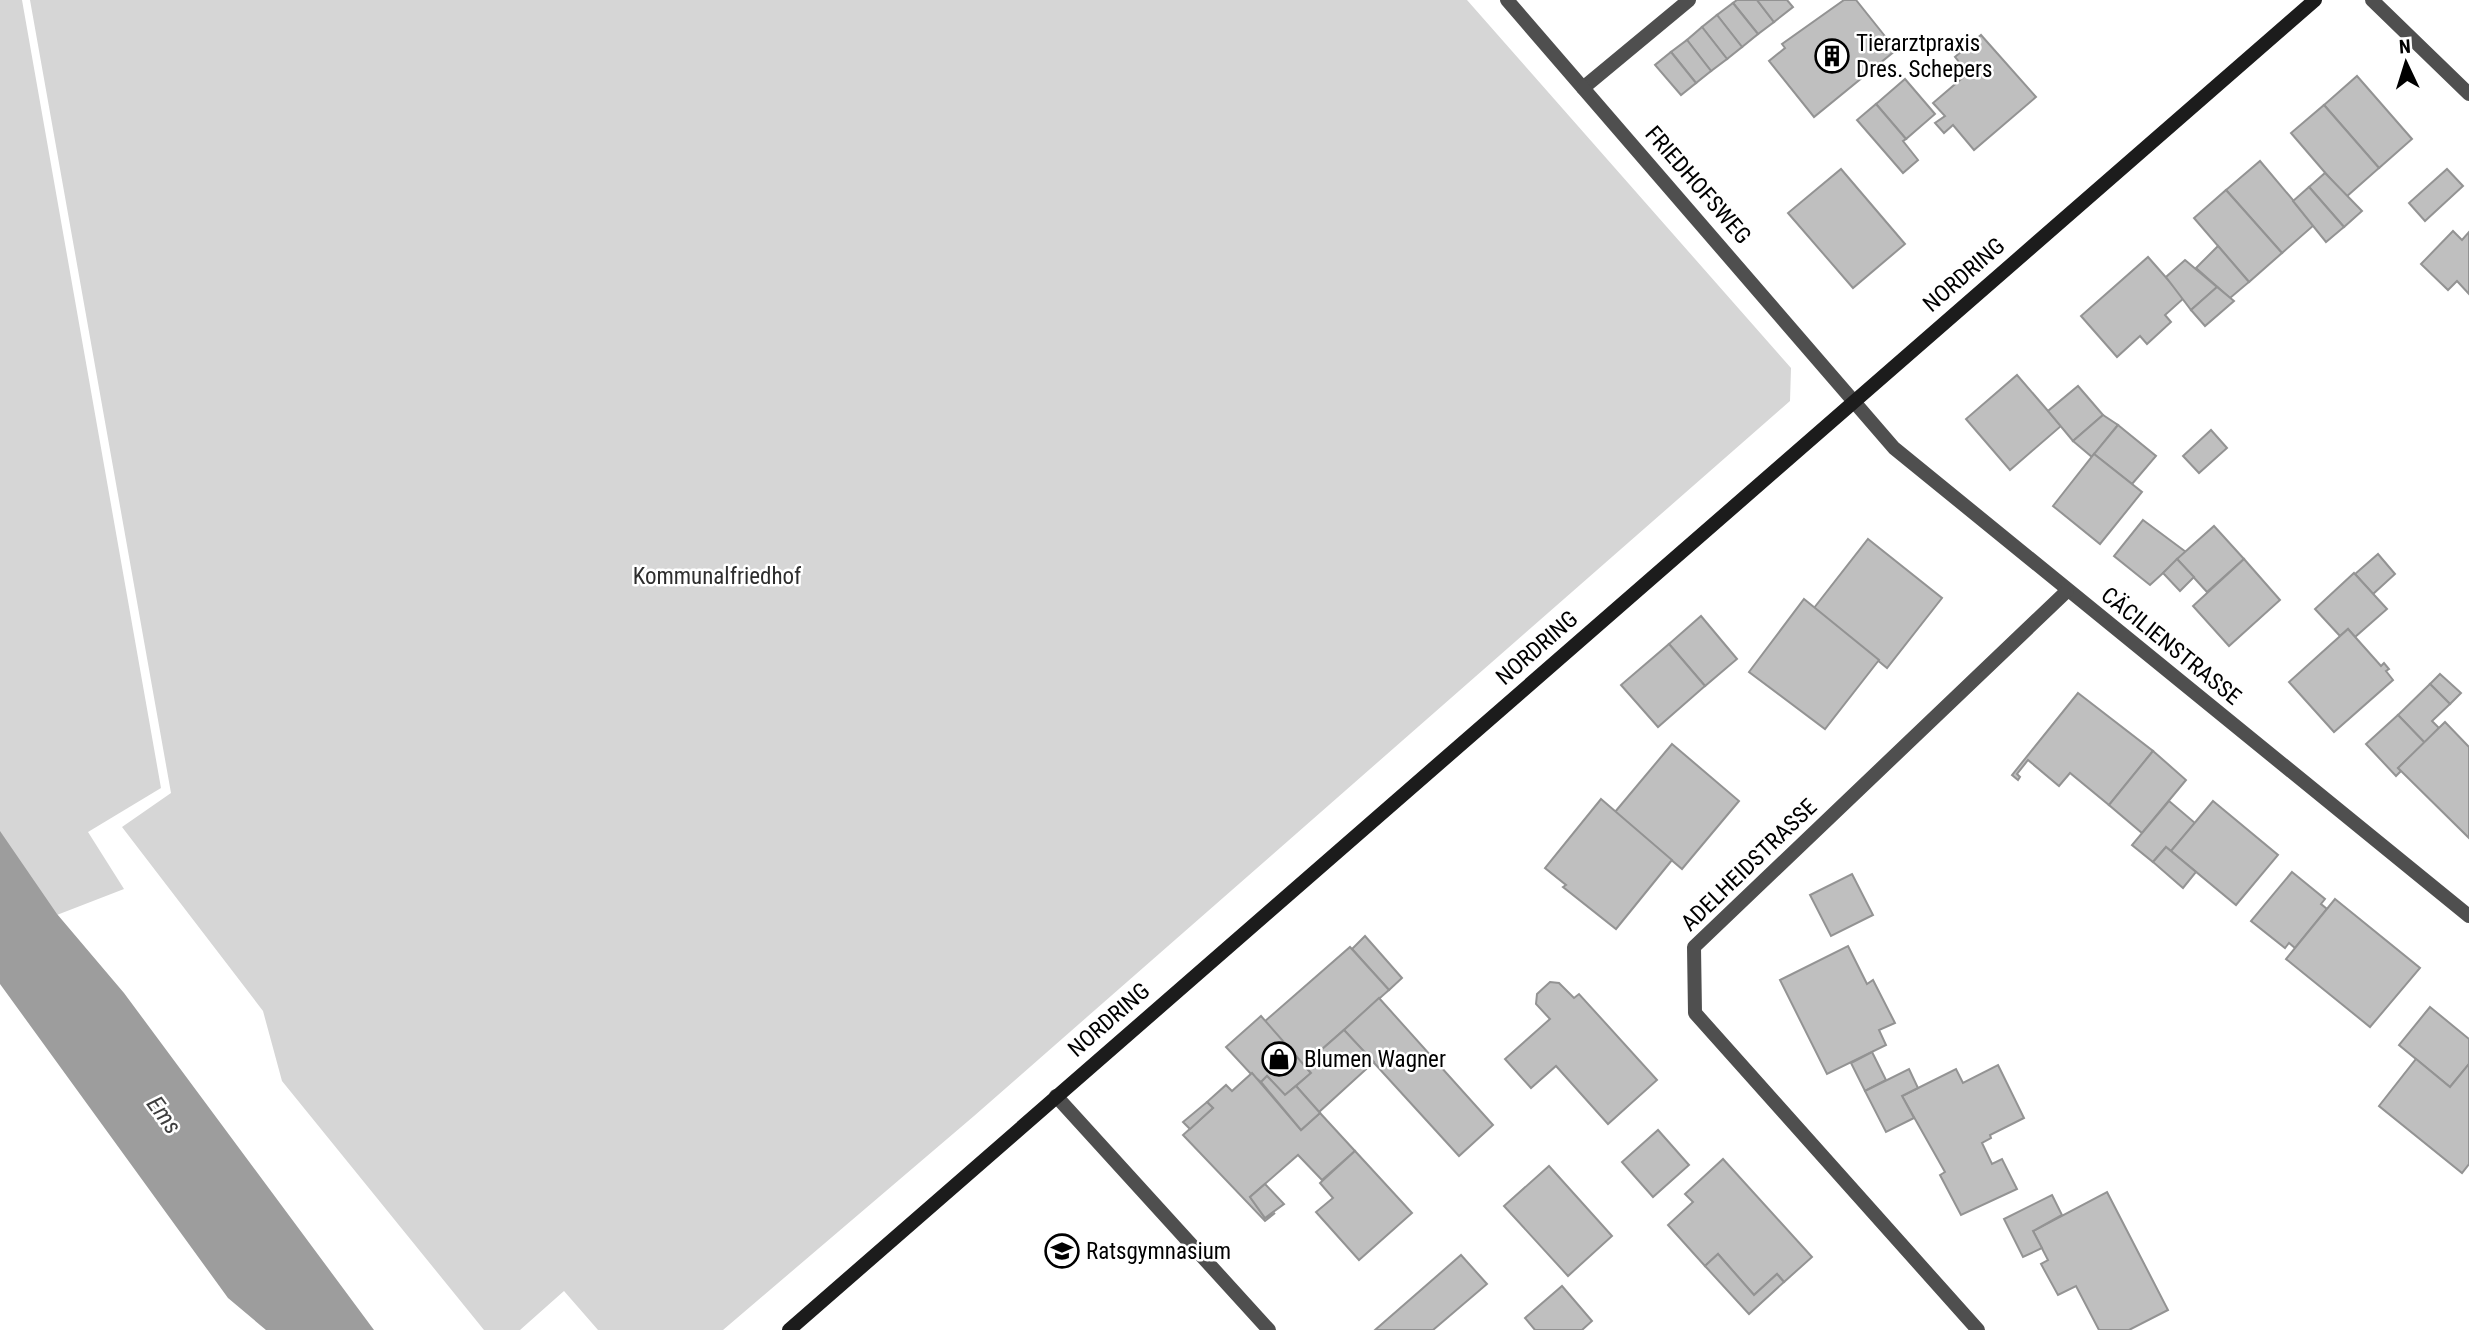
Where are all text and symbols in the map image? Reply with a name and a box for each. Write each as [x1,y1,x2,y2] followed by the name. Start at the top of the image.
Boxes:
[2371,28,2441,98] north arrow
[1856,30,1993,83] place label: Tierarztpraxis Dres. Schepers
[2398,35,2411,58] text: N
[1813,37,1851,75] building icon: Tierarztpraxis Dres. Schepers
[1640,121,1756,249] street label: FRIEDHOFSWEG
[1918,232,2010,318] street label: NORDRING
[633,563,802,590] park label: Kommunalfriedhof
[2096,581,2246,711] street label: CÄCILIENSTRASSE
[1491,605,1583,691] street label: NORDRING
[1676,793,1822,937] street label: ADELHEIDSTRASSE
[1063,977,1155,1063] street label: NORDRING
[1260,1040,1298,1078] shop icon: Blumen Wagner
[1304,1046,1446,1073] place label: Blumen Wagner
[141,1091,187,1139] water label: Ems
[1043,1232,1081,1270] school or university icon: Ratsgymnasium
[1086,1238,1231,1265] place label: Ratsgymnasium

